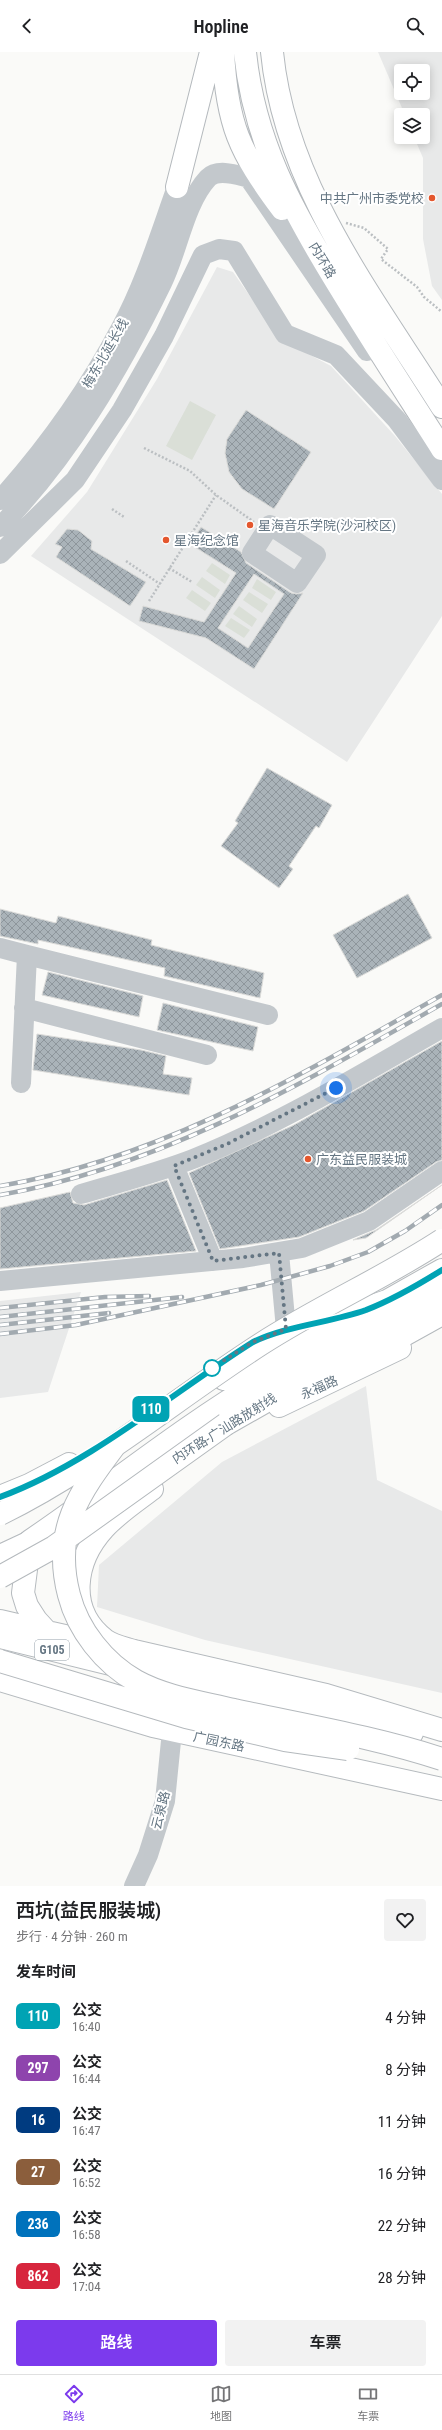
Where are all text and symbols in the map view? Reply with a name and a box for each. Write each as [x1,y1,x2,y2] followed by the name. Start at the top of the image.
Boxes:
[16,15,38,37] icon: back
[404,15,426,37] icon: search
[193,16,249,37] text: Hopline
[394,64,430,144] map controls
[394,64,430,100] button: locate
[394,108,430,144] button: layers
[320,191,424,206] place label: 中共广州市委党校
[427,193,437,203] marker: 中共广州市委党校
[306,240,339,281] street label: 内环路
[79,316,131,391] street label: 梅东北延长线
[258,518,396,533] place label: 星海音乐学院(沙河校区)
[245,520,255,530] marker: 星海音乐学院(沙河校区)
[174,533,239,548] place label: 星海纪念馆
[161,535,171,545] marker: 星海纪念馆
[326,1078,346,1098] your location
[316,1152,407,1167] place label: 广东益民服装城
[303,1154,313,1164] marker: 广东益民服装城
[203,1359,221,1377] unlabelled marker
[298,1373,340,1402] street label: 永福路
[169,1390,279,1467] street label: 内环路-广汕路放射线
[128,1396,174,1422] line badge: 110
[140,1401,162,1417] text: 110
[35,1640,69,1660] road number: G105
[192,1729,246,1754] street label: 广园东路
[148,1789,172,1831] street label: 云泉路
[16,1899,161,1922] text: 西坑(益民服装城)
[384,1899,426,1941] button: heart
[16,1929,128,1944] text: 步行 · 4 分钟 · 260 m
[16,1963,76,1981] text: 发车时间
[72,2001,102,2019] text: 公交
[27,2008,49,2024] text: 110
[385,2009,426,2027] text: 4 分钟
[72,2019,101,2034] text: 16:40
[72,2053,102,2071] text: 公交
[27,2060,49,2076] text: 297
[385,2061,426,2079] text: 8 分钟
[72,2071,101,2086] text: 16:44
[72,2105,102,2123] text: 公交
[31,2112,45,2128] text: 16
[378,2113,426,2131] text: 11 分钟
[72,2123,101,2138] text: 16:47
[72,2157,102,2175] text: 公交
[31,2164,45,2180] text: 27
[378,2165,426,2183] text: 16 分钟
[72,2175,101,2190] text: 16:52
[72,2209,102,2227] text: 公交
[27,2216,49,2232] text: 236
[378,2217,426,2235] text: 22 分钟
[72,2227,101,2242] text: 16:58
[72,2261,102,2279] text: 公交
[27,2268,49,2284] text: 862
[378,2269,426,2287] text: 28 分钟
[72,2279,101,2294] text: 17:04
[16,2320,217,2366] button: 路线
[225,2320,426,2366] button: 车票
[63,2383,85,2423] tab: 路线
[210,2383,232,2423] tab: 地图
[357,2383,379,2423] tab: 车票

